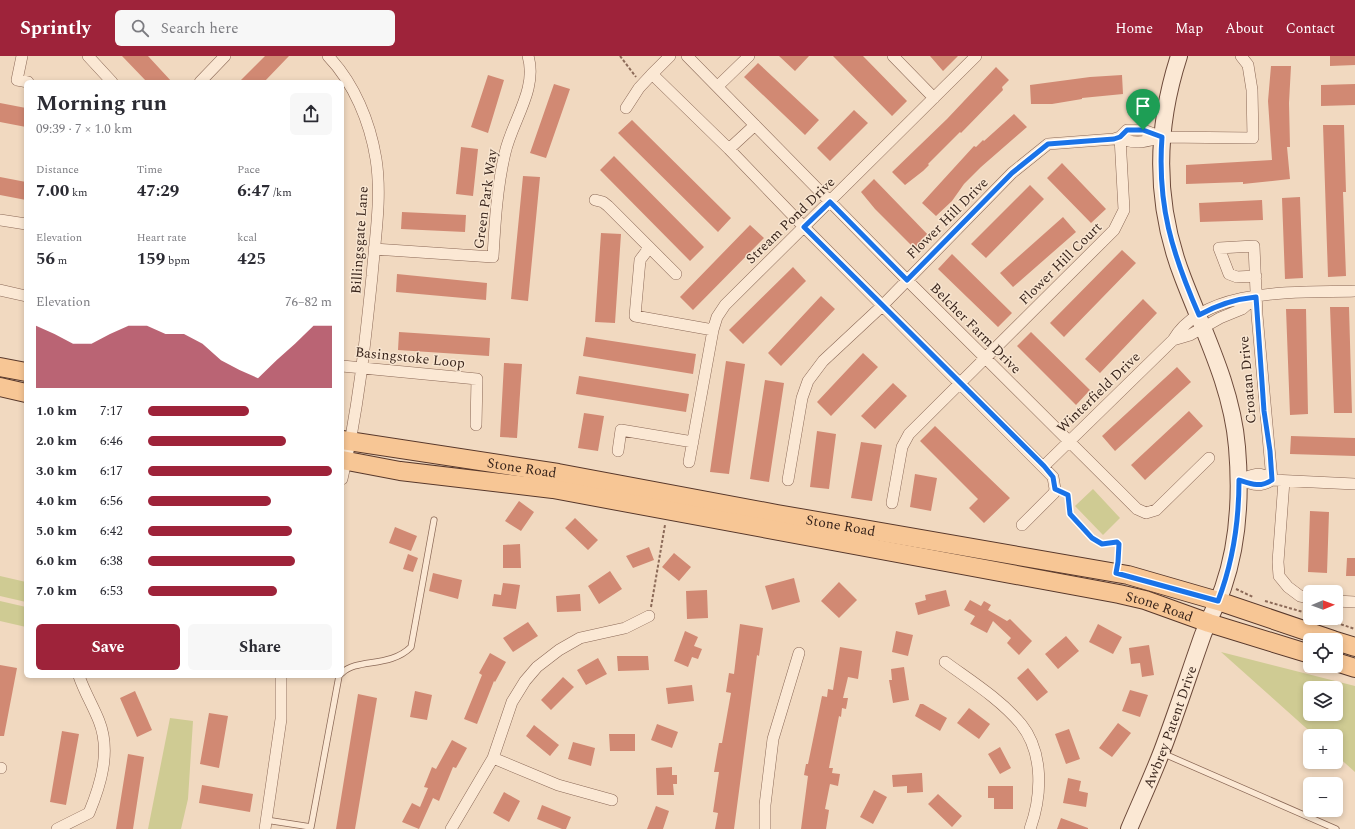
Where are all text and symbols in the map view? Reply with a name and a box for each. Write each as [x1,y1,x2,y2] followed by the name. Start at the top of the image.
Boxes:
[115,10,395,46] search box
[20,14,91,43] text: Sprintly
[129,17,151,39] icon: search
[161,17,239,40] text: Search here
[1115,18,1153,39] text: Home
[1175,18,1203,39] text: Map
[1225,18,1264,39] text: About
[1286,18,1335,39] text: Contact
[36,87,167,120] text: Morning run
[1126,89,1160,130] pin
[290,93,332,135] button: share
[1132,95,1154,117] icon: arrive
[36,119,132,139] text: 09:39 · 7 × 1.0 km
[468,146,503,250] street label: Green Park Way
[36,161,79,178] text: Distance
[137,161,162,178] text: Time
[237,161,260,178] text: Pace
[741,172,840,269] street label: Stream Pond Drive
[902,173,993,264] street label: Flower Hill Drive
[36,178,69,204] text: 7.00
[137,178,179,204] text: 47:29
[237,178,271,204] text: 6:47
[69,184,88,201] text: km
[271,184,292,201] text: /km
[345,185,374,295] street label: Billingsgate Lane
[1014,217,1107,310] street label: Flower Hill Court
[36,229,82,246] text: Elevation
[137,229,186,246] text: Heart rate
[237,229,257,246] text: kcal
[36,246,55,272] text: 56
[137,246,165,272] text: 159
[237,246,266,272] text: 425
[55,252,67,269] text: m
[165,252,190,269] text: bpm
[925,278,1026,379] street label: Belcher Farm Drive
[36,292,90,312] text: Elevation
[285,292,332,312] text: 76–82 m
[1233,335,1262,425] street label: Croatan Drive
[354,341,466,374] street label: Basingstoke Loop
[1052,347,1145,438] street label: Winterfield Drive
[36,401,77,421] text: 1.0 km
[100,401,123,421] text: 7:17
[36,431,77,451] text: 2.0 km
[100,431,123,451] text: 6:46
[486,452,558,484] street label: Stone Road
[36,461,77,481] text: 3.0 km
[100,461,123,481] text: 6:17
[36,491,77,511] text: 4.0 km
[100,491,123,511] text: 6:56
[804,509,877,542] street label: Stone Road
[36,521,77,541] text: 5.0 km
[100,521,123,541] text: 6:42
[36,551,77,571] text: 6.0 km
[100,551,123,571] text: 6:38
[36,581,77,601] text: 7.0 km
[100,581,123,601] text: 6:53
[1303,585,1343,625] north arrow
[1303,585,1343,817] map controls
[1124,586,1196,628] street label: Stone Road
[36,624,180,670] button: Save
[188,624,332,670] button: Share
[1303,633,1343,673] button: locate
[1138,663,1202,792] street label: Awbrey Patent Drive
[1303,681,1343,721] button: layers
[1303,729,1343,769] button: +
[1303,777,1343,817] button: −

